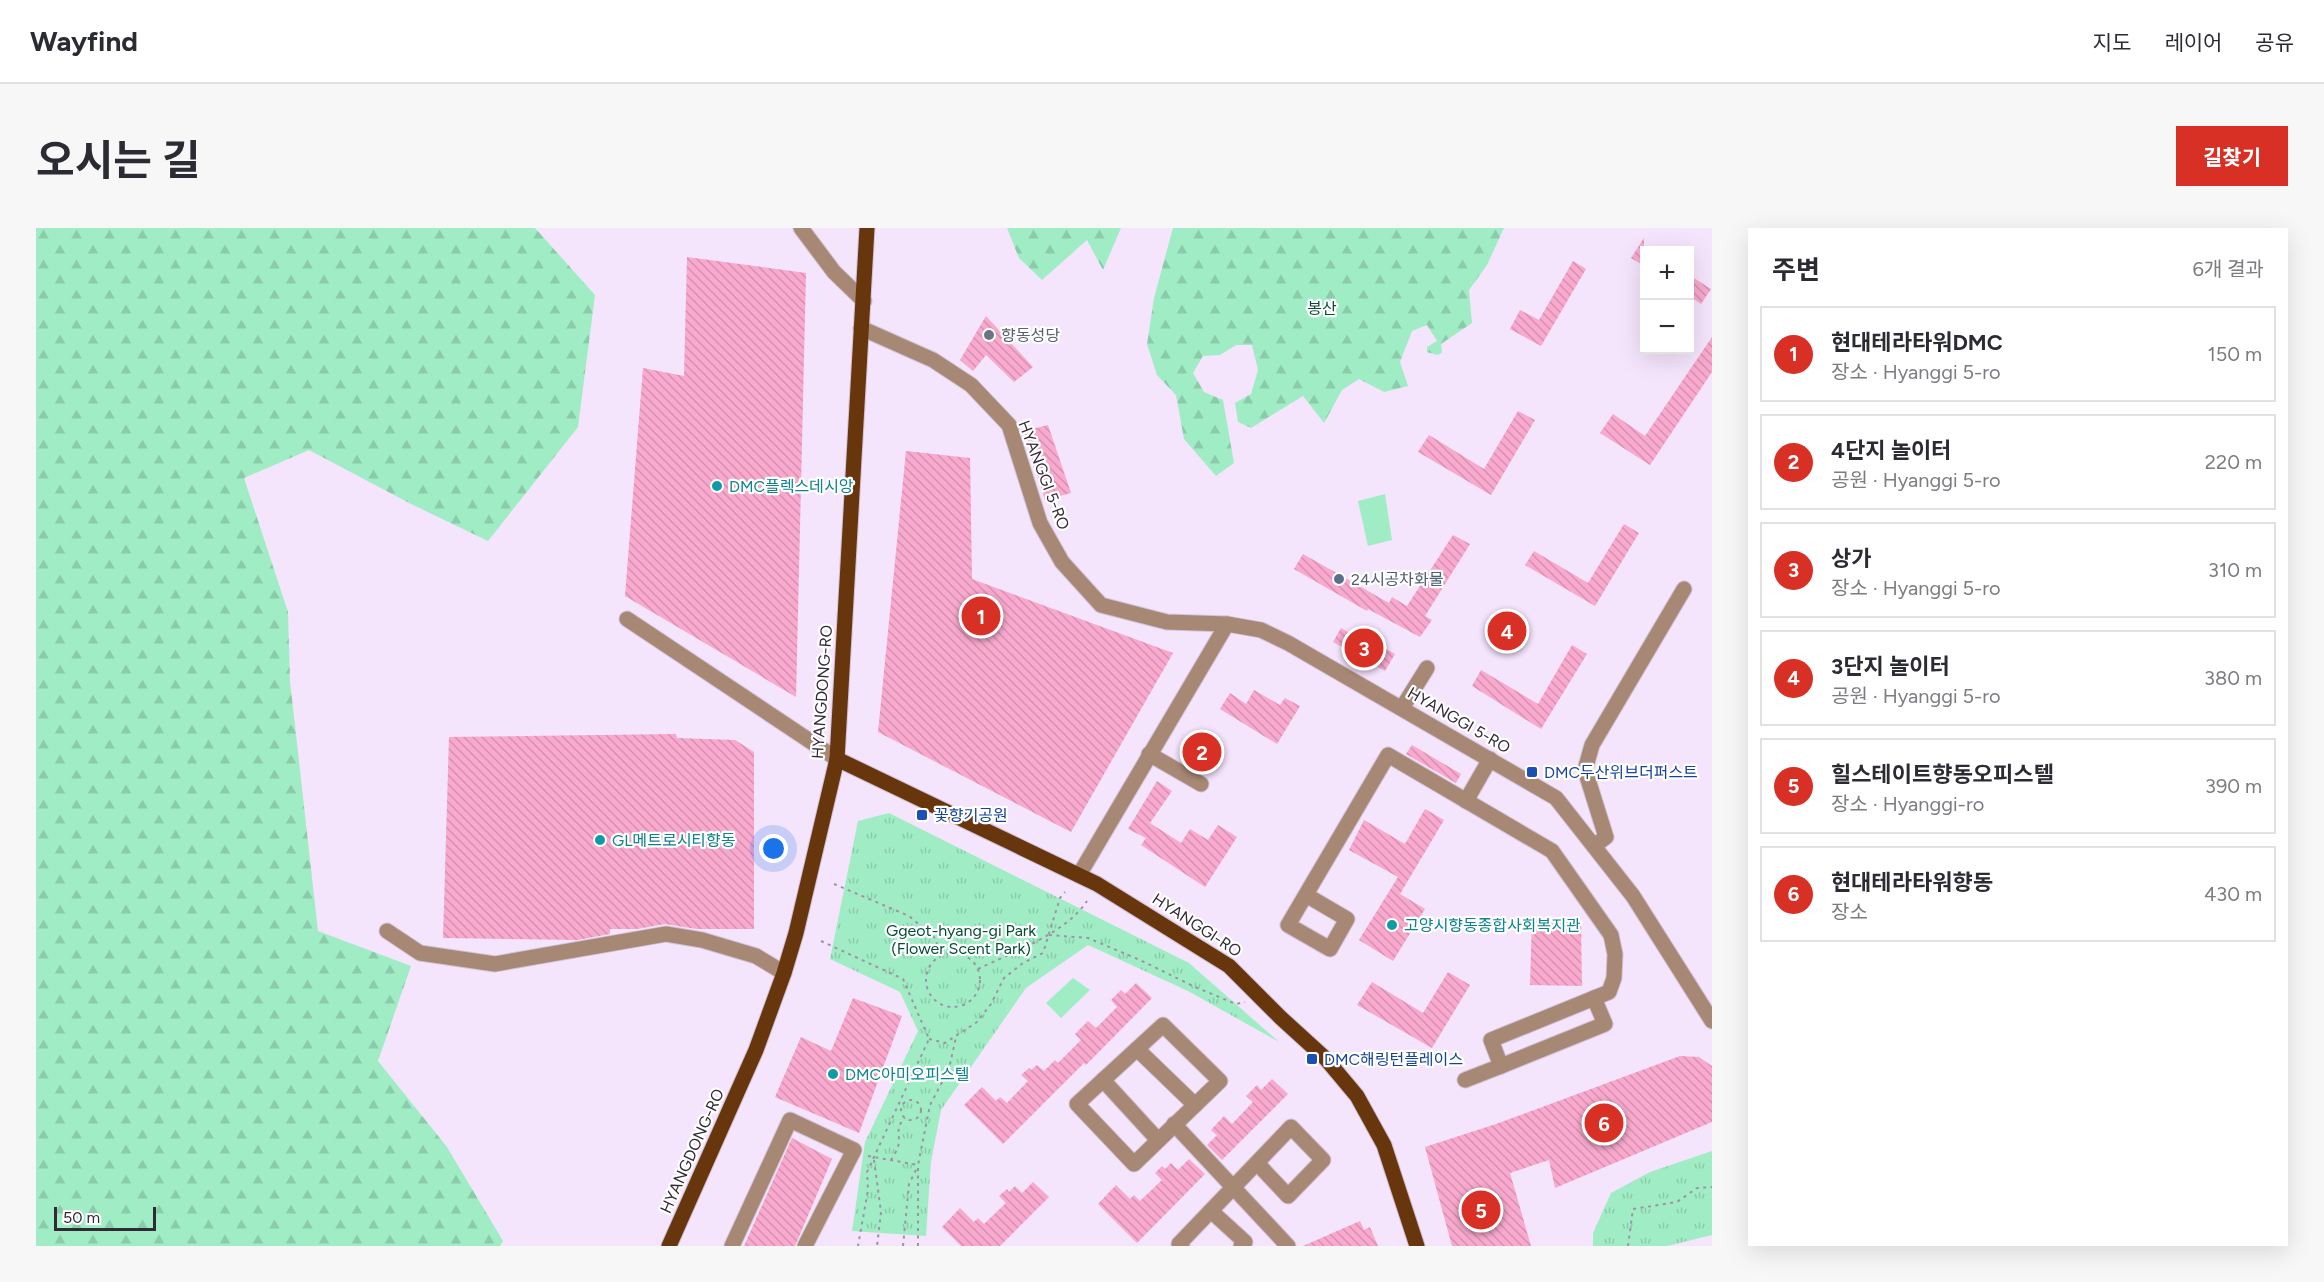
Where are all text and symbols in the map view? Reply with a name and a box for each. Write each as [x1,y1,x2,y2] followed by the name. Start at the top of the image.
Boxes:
[30,24,138,58] text: Wayfind
[2093,30,2131,55] text: 지도
[2164,30,2222,55] text: 레이어
[2255,30,2294,55] text: 공유
[2176,126,2288,186] button: 길찾기
[36,135,201,186] text: 오시는 길
[1640,246,1694,354] map controls
[1640,246,1694,300] button: +
[1772,254,1820,286] text: 주변
[2193,257,2264,281] text: 6개 결과
[1307,299,1337,318] park label: 봉산
[1640,300,1694,354] button: −
[1001,326,1060,345] place label: 향동성당
[982,328,996,342] marker: 향동성당
[1831,329,2003,356] text: 현대테라타워DMC
[1789,342,1798,366] text: 1
[2207,342,2262,366] text: 150 m
[1831,360,2001,384] text: 장소 · Hyanggi 5-ro
[1014,418,1074,532] street label: HYANGGI 5-RO
[1831,437,1951,464] text: 4단지 놀이터
[1788,450,1799,474] text: 2
[2205,450,2262,474] text: 220 m
[1831,468,2001,492] text: 공원 · Hyanggi 5-ro
[729,477,854,496] place label: DMC플렉스데시앙
[710,479,724,493] marker: DMC플렉스데시앙
[1831,545,1871,572] text: 상가
[1788,558,1799,582] text: 3
[2208,558,2262,582] text: 310 m
[1351,570,1443,589] place label: 24시공차화물
[1332,572,1346,586] marker: 24시공차화물
[1831,576,2001,600] text: 장소 · Hyanggi 5-ro
[962,594,1000,638] pin: 1
[1488,608,1526,654] pin: 4
[808,624,836,760] street label: HYANGDONG-RO
[1344,626,1384,670] pin: 3
[1831,653,1950,680] text: 3단지 놀이터
[1787,666,1800,690] text: 4
[2204,666,2262,690] text: 380 m
[1404,683,1514,757] street label: HYANGGI 5-RO
[1831,684,2001,708] text: 공원 · Hyanggi 5-ro
[1182,730,1222,774] pin: 2
[1831,761,2054,788] text: 힐스테이트향동오피스텔
[1544,763,1698,782] place label: DMC두산위브더퍼스트
[1525,765,1539,779] marker: DMC두산위브더퍼스트
[1788,774,1799,798] text: 5
[2205,774,2262,798] text: 390 m
[1831,792,1984,816] text: 장소 · Hyanggi-ro
[934,806,1008,825] place label: 꽃향기공원
[915,808,929,822] marker: 꽃향기공원
[612,831,736,850] place label: GL메트로시티향동
[593,833,607,847] marker: GL메트로시티향동
[759,834,788,863] your location
[1831,869,1993,896] text: 현대테라타워향동
[1788,882,1799,906] text: 6
[2204,882,2262,906] text: 430 m
[1149,889,1245,961] street label: HYANGGI-RO
[1831,900,1868,924] text: 장소
[1404,916,1581,935] place label: 고양시향동종합사회복지관
[1385,918,1399,932] marker: 고양시향동종합사회복지관
[886,921,1036,958] park label: Ggeot-hyang-gi Park (Flower Scent Park)
[1324,1050,1463,1069] place label: DMC해링턴플레이스
[1305,1052,1319,1066] marker: DMC해링턴플레이스
[845,1065,969,1084] place label: DMC아미오피스텔
[826,1067,840,1081] marker: DMC아미오피스텔
[656,1086,728,1216] street label: HYANGDONG-RO
[1584,1100,1624,1146] pin: 6
[1462,1188,1500,1232] pin: 5
[54,1204,156,1232] scale bar
[63,1208,100,1227] text: 50 m

